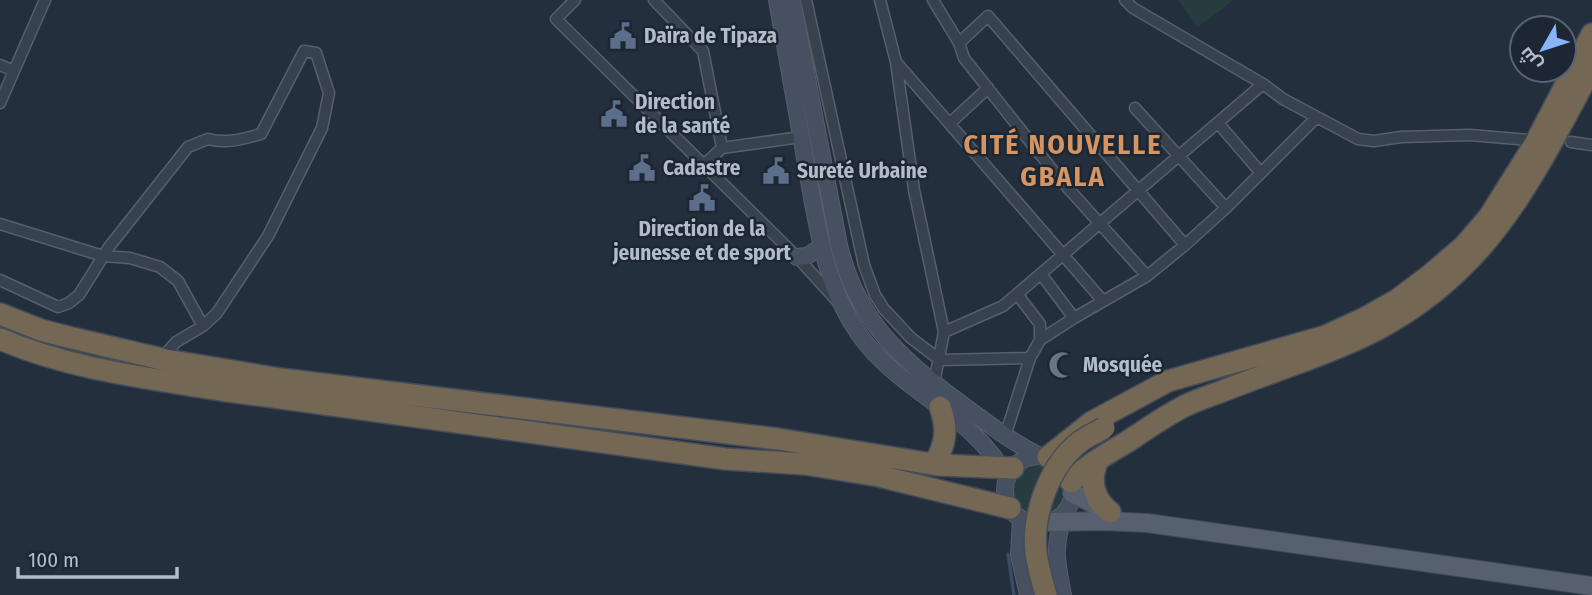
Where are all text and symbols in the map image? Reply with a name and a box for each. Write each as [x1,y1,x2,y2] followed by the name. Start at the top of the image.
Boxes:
[1508,14,1578,84] north arrow
[608,21,638,51] public building icon: Daïra de Tipaza
[644,23,777,49] place label: Daïra de Tipaza
[1514,43,1547,76] text: ش
[635,89,730,139] place label: Direction de la santé
[599,99,629,129] public building icon: Direction de la santé
[963,127,1163,193] district label: CITÉ NOUVELLE GBALA
[627,153,657,183] public building icon: Cadastre
[663,155,741,181] place label: Cadastre
[761,156,791,186] public building icon: Sureté Urbaine
[797,158,928,184] place label: Sureté Urbaine
[687,183,717,213] public building icon: Direction de la jeunesse et de sport
[612,216,791,266] place label: Direction de la jeunesse et de sport
[1047,350,1077,380] mosque icon: Mosquée
[1083,352,1163,378] place label: Mosquée
[18,536,177,580] scale bar
[28,547,79,573] text: 100 m

